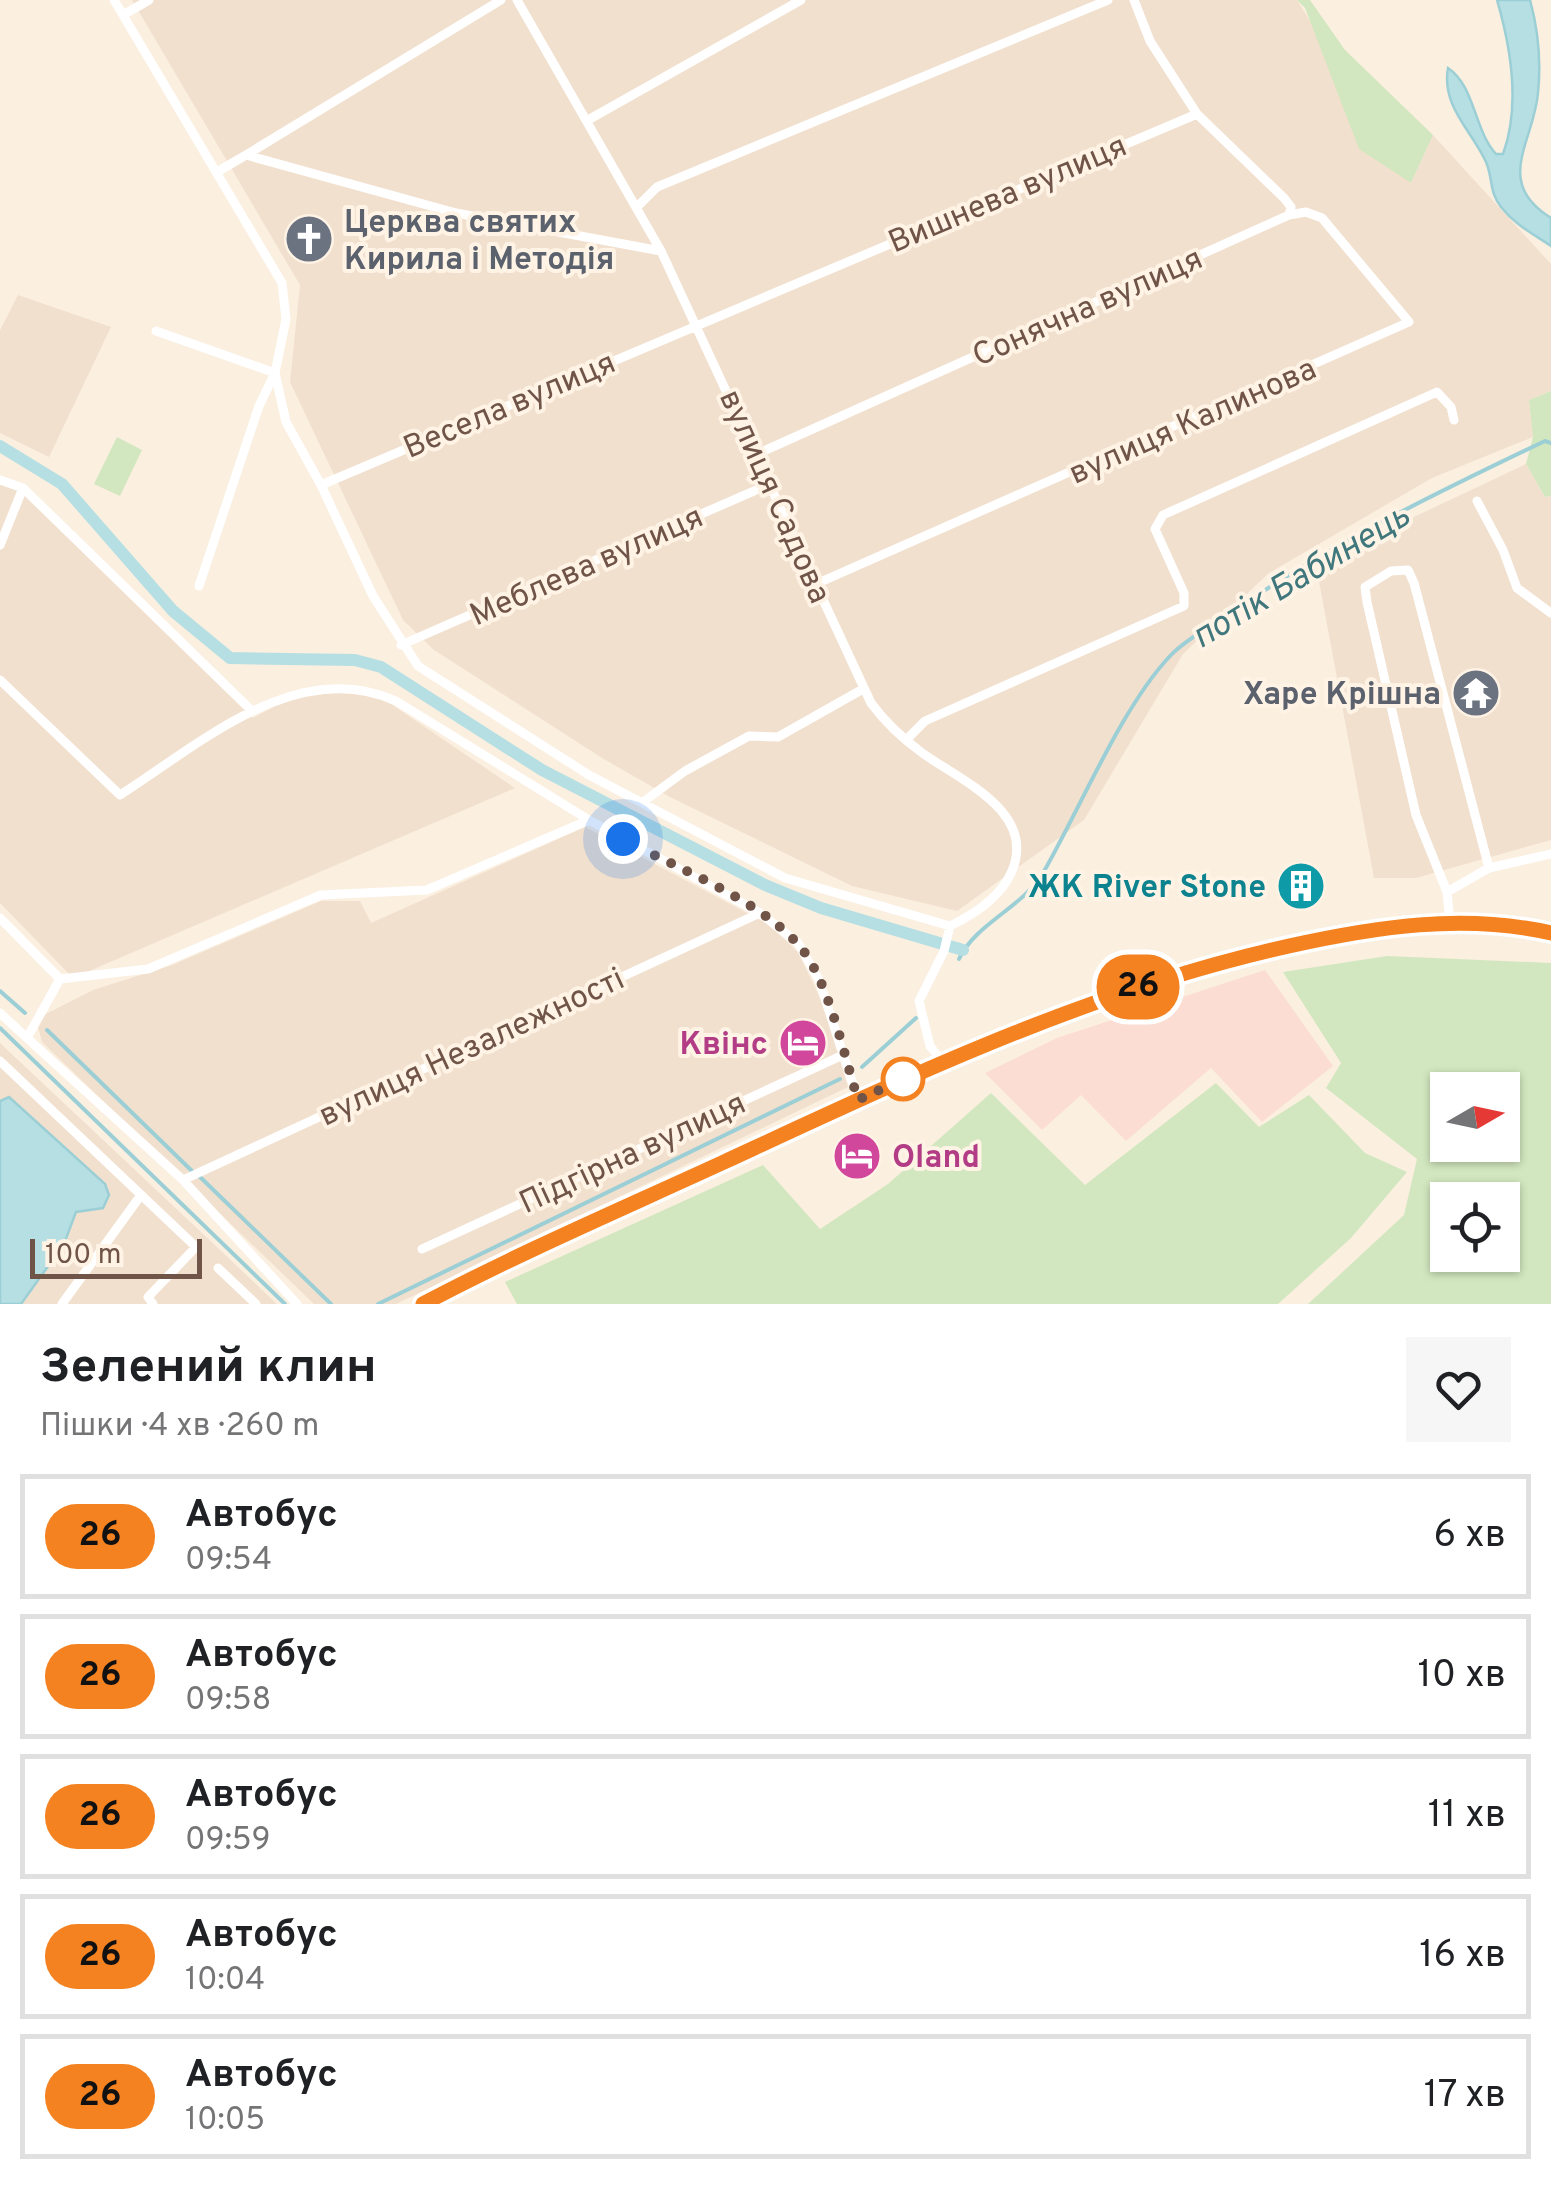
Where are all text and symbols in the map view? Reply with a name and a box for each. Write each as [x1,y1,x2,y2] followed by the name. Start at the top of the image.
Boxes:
[883,128,1133,264] street label: Вишнева вулиця
[344,204,614,281] place label: Церква святих Кирила і Методія
[283,213,335,265] church icon: Церква святих Кирила і Методія
[967,240,1210,377] street label: Сонячна вулиця
[398,344,622,469] street label: Весела вулиця
[1063,350,1323,495] street label: вулиця Калинова
[708,384,838,610] street label: вулиця Садова
[1184,495,1419,660] water label: потік Бабинець
[464,498,710,637] street label: Меблева вулиця
[1450,667,1502,719] temple icon: Харе Крішна
[1243,676,1441,716] place label: Харе Крішна
[598,814,648,864] your location
[1275,860,1327,912] building icon: ЖК River Stone
[1028,869,1266,909] place label: ЖК River Stone
[1093,954,1183,1020] line badge: 26
[313,960,631,1137] street label: вулиця Незалежності
[1117,965,1159,1009] text: 26
[777,1017,829,1069] hotel icon: Квінс
[679,1026,768,1066] place label: Квінс
[882,1058,924,1100] unlabelled marker
[1430,1072,1520,1162] north arrow
[1430,1072,1520,1272] map controls
[514,1085,753,1225] street label: Підгірна вулиця
[831,1130,883,1182] hotel icon: Oland
[892,1139,980,1179] place label: Oland
[1430,1182,1520,1272] button: locate
[30,1234,202,1278] scale bar
[45,1238,121,1274] text: 100 m
[1406,1337,1511,1442] button: heart
[40,1339,377,1399] text: Зелений клин
[40,1407,319,1447] text: Пішки · 4 хв · 260 m
[185,1492,338,1541] text: Автобус
[1433,1512,1506,1561] text: 6 хв
[79,1514,121,1558] text: 26
[185,1541,272,1581] text: 09:54
[185,1632,338,1681] text: Автобус
[1417,1652,1506,1701] text: 10 хв
[79,1654,121,1698] text: 26
[185,1681,271,1721] text: 09:58
[185,1772,338,1821] text: Автобус
[1428,1792,1506,1841] text: 11 хв
[79,1794,121,1838] text: 26
[185,1821,271,1861] text: 09:59
[185,1912,338,1961] text: Автобус
[1419,1932,1506,1981] text: 16 хв
[79,1934,121,1978] text: 26
[185,1961,265,2001] text: 10:04
[185,2052,338,2101] text: Автобус
[1424,2072,1506,2121] text: 17 хв
[79,2074,121,2118] text: 26
[185,2101,265,2141] text: 10:05

